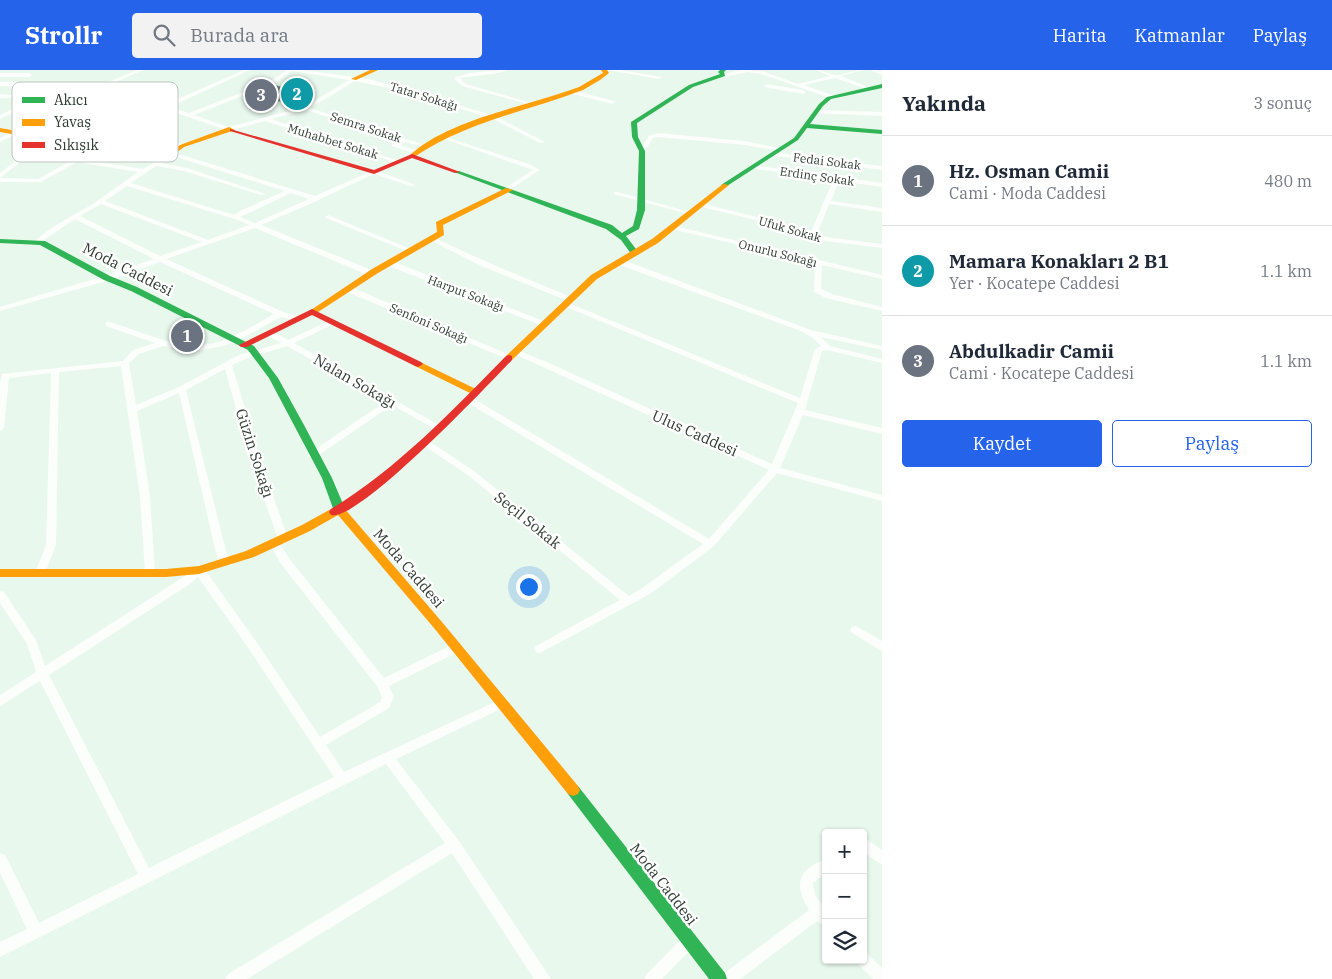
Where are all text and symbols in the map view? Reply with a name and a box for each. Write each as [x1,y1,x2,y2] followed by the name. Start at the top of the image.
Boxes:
[132,13,482,58] search box
[25,19,102,51] text: Strollr
[150,21,178,49] icon: search
[190,23,289,47] text: Burada ara
[1053,24,1107,47] text: Harita
[1135,24,1225,47] text: Katmanlar
[1253,24,1307,47] text: Paylaş
[281,75,313,113] pin: 2
[245,76,277,114] pin: 3
[388,79,460,114] street label: Tatar Sokağı
[12,82,178,162] legend
[902,89,986,117] text: Yakında
[54,91,88,109] text: Akıcı
[1253,93,1312,113] text: 3 sonuç
[329,108,403,146] street label: Semra Sokak
[54,113,91,131] text: Yavaş
[286,120,380,162] street label: Muhabbet Sokak
[54,136,99,154] text: Sıkışık
[792,149,862,173] street label: Fedai Sokak
[949,159,1109,183] text: Hz. Osman Camii
[779,163,855,189] street label: Erdinç Sokak
[913,171,923,191] text: 1
[1264,171,1312,191] text: 480 m
[949,183,1106,203] text: Cami · Moda Caddesi
[757,213,823,245] street label: Ufuk Sokak
[737,236,819,270] street label: Onurlu Sokağı
[80,238,176,300] street label: Moda Caddesi
[949,249,1169,273] text: Mamara Konakları 2 B1
[913,261,923,281] text: 2
[1260,261,1312,281] text: 1.1 km
[426,272,507,315] street label: Harput Sokağı
[949,273,1120,293] text: Yer · Kocatepe Caddesi
[387,300,471,346] street label: Senfoni Sokağı
[171,317,203,355] pin: 1
[949,339,1114,363] text: Abdulkadir Camii
[310,350,400,413] street label: Nalan Sokağı
[913,351,923,371] text: 3
[1260,351,1312,371] text: 1.1 km
[949,363,1134,383] text: Cami · Kocatepe Caddesi
[232,406,278,500] street label: Güzin Sokağı
[649,406,741,460] street label: Ulus Caddesi
[902,420,1102,467] button: Kaydet
[1112,420,1312,467] button: Paylaş
[491,487,565,553] street label: Seçil Sokak
[369,525,449,612] street label: Moda Caddesi
[516,574,542,600] your location
[822,829,867,964] map controls
[822,829,867,874] button: +
[626,839,702,929] street label: Moda Caddesi
[822,874,867,919] button: −
[822,919,867,964] button: layers

